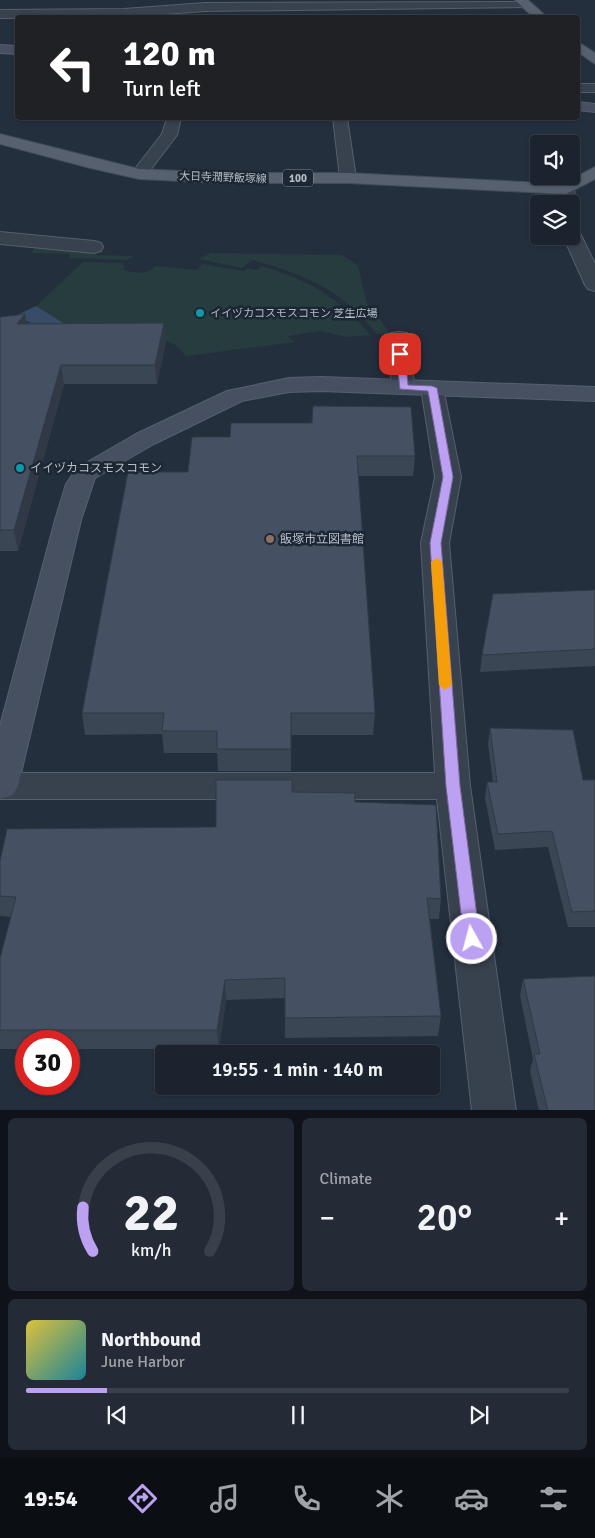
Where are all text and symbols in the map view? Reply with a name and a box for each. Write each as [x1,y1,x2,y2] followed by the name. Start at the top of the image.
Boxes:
[123,32,216,75] text: 120 m
[40,35,105,100] icon: left
[123,75,201,102] text: Turn left
[530,135,580,245] map controls
[530,135,580,185] button: sound
[179,169,267,186] street label: 大日寺潤野飯塚線
[283,170,313,187] road number: 100
[530,195,580,245] button: layers
[194,307,206,319] marker: イイヅカコスモスコモン 芝生広場
[210,307,377,320] place label: イイヅカコスモスコモン 芝生広場
[379,333,421,375] pin
[386,340,414,368] icon: arrive
[30,461,162,476] place label: イイヅカコスモスコモン
[14,462,26,474] marker: イイヅカコスモスコモン
[280,532,364,547] place label: 飯塚市立図書館
[264,533,276,545] marker: 飯塚市立図書館
[445,912,497,964] position arrow
[15,1030,80,1095] speed limit sign: 30
[212,1058,383,1082] text: 19:55 · 1 min · 140 m
[320,1169,372,1189] text: Climate
[123,1181,179,1245] text: 22
[416,1194,472,1241] text: 20°
[320,1201,335,1235] text: −
[554,1201,569,1235] text: +
[131,1239,171,1261] text: km/h
[101,1328,201,1352] text: Northbound
[101,1352,185,1372] text: June Harbor
[103,1401,131,1429] icon: previous
[284,1401,312,1429] icon: pause
[465,1401,493,1429] icon: next
[125,1481,160,1516] icon: directions
[207,1481,242,1516] icon: music
[289,1481,324,1516] icon: phone
[372,1481,407,1516] icon: climate
[454,1481,489,1516] icon: car
[536,1481,571,1516] icon: filters
[24,1485,78,1512] text: 19:54

